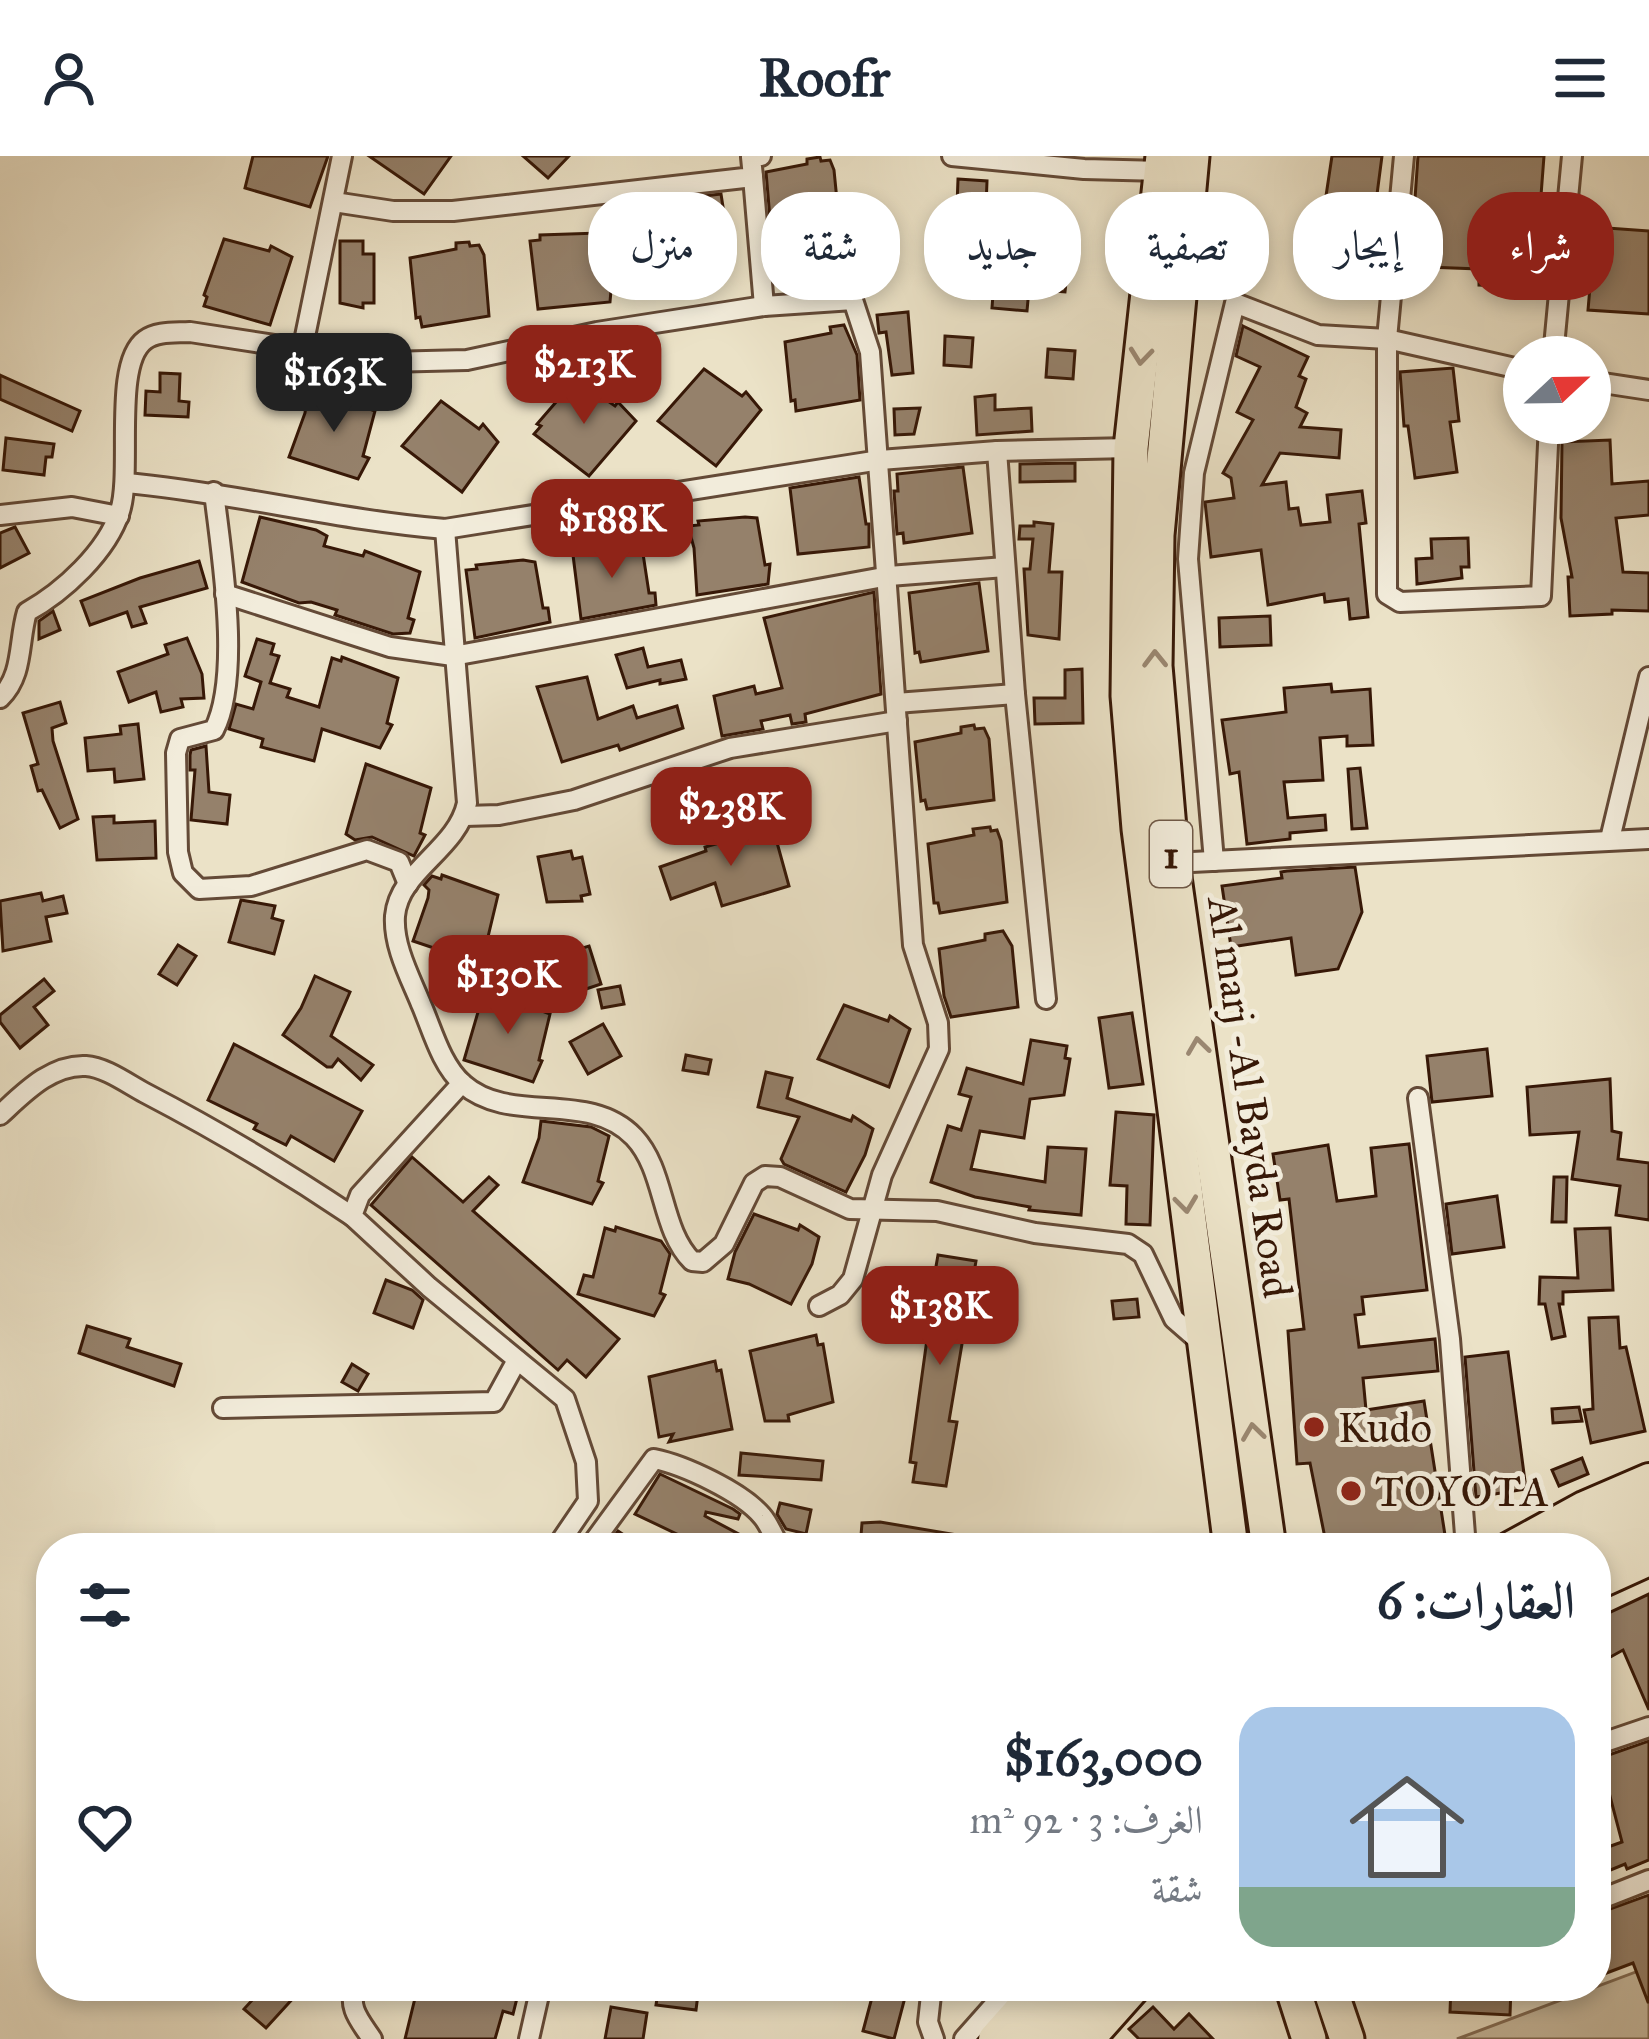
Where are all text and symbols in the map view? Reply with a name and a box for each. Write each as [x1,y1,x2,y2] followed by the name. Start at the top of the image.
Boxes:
[36,45,102,111] icon: person
[759,45,890,111] text: Roofr
[1547,45,1613,111] icon: menu
[588,192,737,300] chip: منزل
[761,192,900,300] chip: شقة
[924,192,1081,300] chip: جديد
[1105,192,1269,300] chip: تصفية
[1293,192,1443,300] chip: إيجار
[1467,192,1614,300] chip: شراء
[500,325,668,427] pin: $213K
[250,333,418,435] pin: $163K
[1503,336,1611,444] north arrow
[1503,336,1611,444] map controls
[533,340,635,388] text: $213K
[1129,346,1155,366] one-way arrow
[283,348,385,396] text: $163K
[528,479,696,581] pin: $188K
[558,494,666,542] text: $188K
[1143,649,1169,668] one-way arrow
[647,767,815,869] pin: $238K
[678,782,784,830] text: $238K
[1150,821,1192,887] road number: 1
[1196,891,1304,1301] street label: Al marj -Al Bayda Road
[424,935,592,1037] pin: $130K
[456,950,560,998] text: $130K
[1186,1036,1212,1056] one-way arrow
[1173,1194,1199,1213] one-way arrow
[856,1266,1024,1368] pin: $138K
[889,1281,991,1329] text: $138K
[1338,1402,1432,1454] place label: Kudo
[1301,1414,1327,1440] marker: Kudo
[1241,1422,1267,1442] one-way arrow
[1375,1466,1549,1518] place label: TOYOTA
[1338,1478,1364,1504] marker: TOYOTA
[1377,1570,1575,1632] text: العقارات: 6
[72,1572,138,1638] icon: filters
[1004,1727,1203,1789] text: $163,000
[1335,1755,1479,1899] icon: home
[72,1794,138,1860] icon: heart
[970,1796,1203,1844] text: الغرف: 3 · 92 m²
[1151,1865,1203,1913] text: شقة

